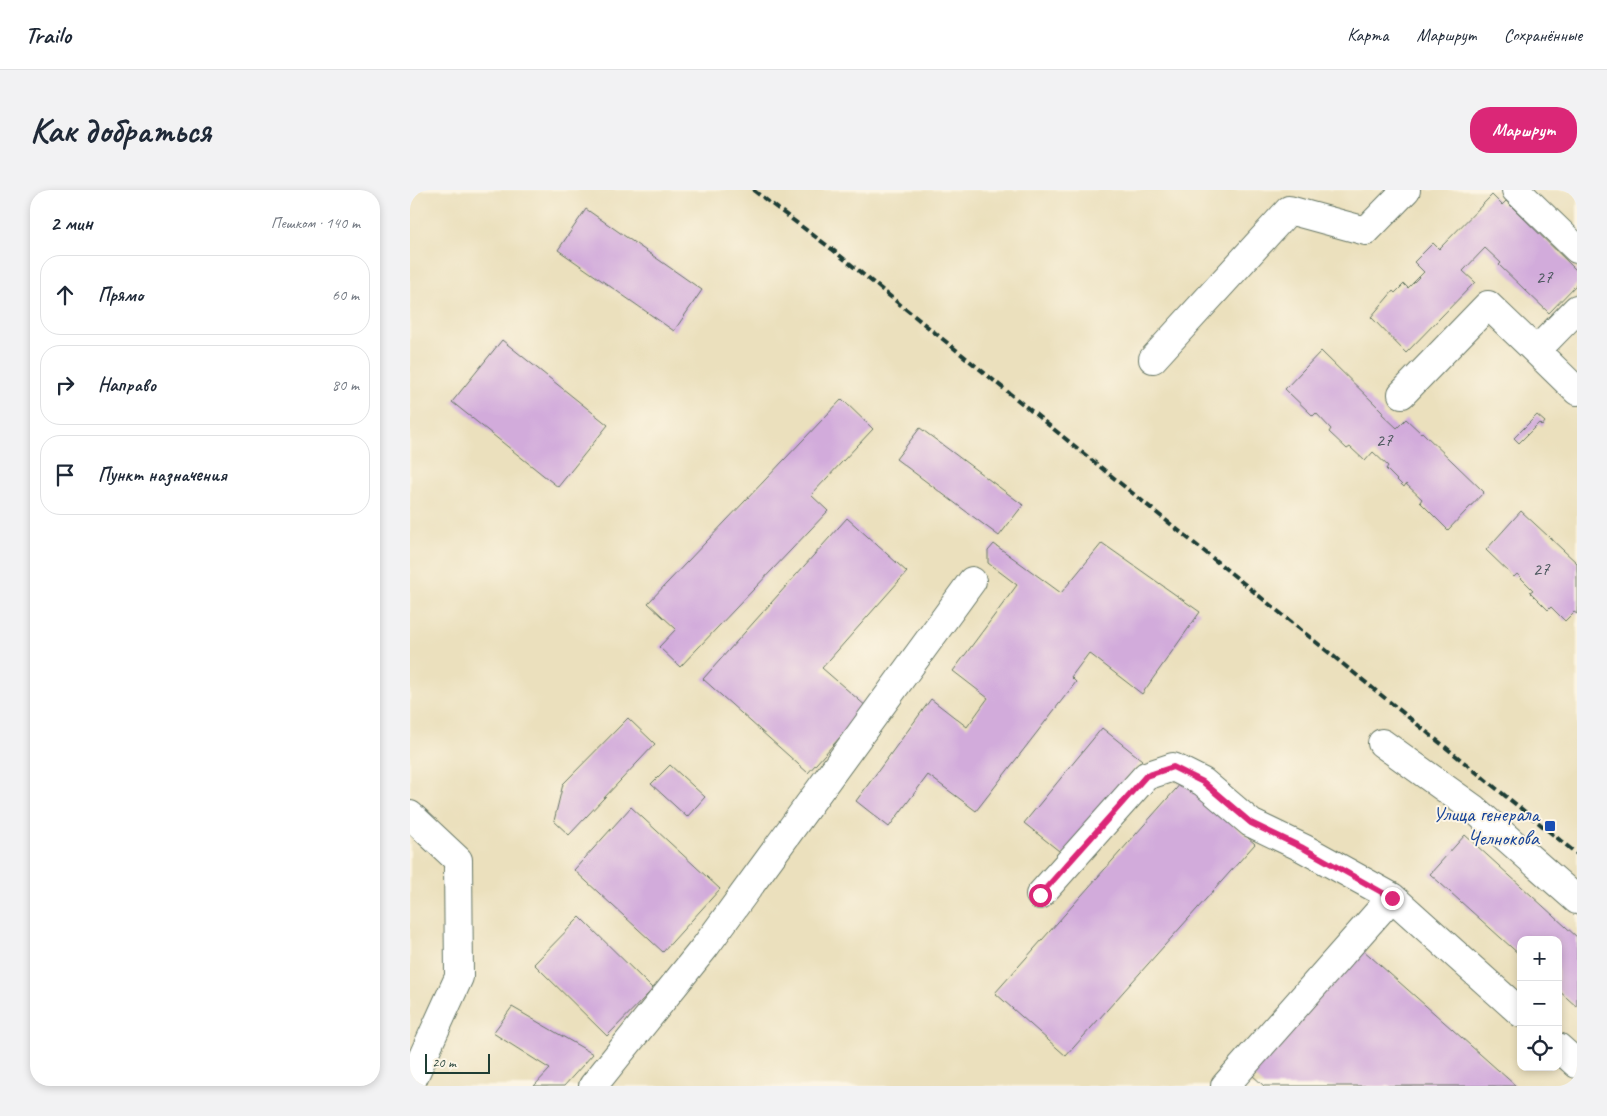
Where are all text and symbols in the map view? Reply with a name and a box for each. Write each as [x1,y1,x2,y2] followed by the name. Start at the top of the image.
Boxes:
[25,20,71,50] text: Trailo
[1347,24,1388,46] text: Карта
[1416,24,1476,46] text: Маршрут
[1504,24,1582,46] text: Сохранённые
[1470,107,1577,153] button: Маршрут
[30,108,211,153] text: Как добраться
[50,210,93,236] text: 2 мин
[271,213,360,233] text: Пешком · 140 m
[1535,265,1554,289] house number: 27
[51,281,79,309] icon: ahead
[98,283,143,307] text: Прямо
[332,285,359,305] text: 60 m
[51,371,79,399] icon: right
[98,373,156,397] text: Направо
[332,375,359,395] text: 80 m
[1375,428,1394,452] house number: 27
[51,461,79,489] icon: arrive
[98,463,227,487] text: Пункт назначения
[1532,557,1551,581] house number: 27
[1433,801,1541,851] place label: Улица генерала Челнокова
[1543,819,1557,833] marker: Улица генерала Челнокова
[1029,884,1052,907] route start
[1381,887,1404,910] route end
[1517,936,1562,1071] map controls
[1517,936,1562,981] button: +
[1517,981,1562,1026] button: −
[1517,1026,1562,1071] button: locate
[425,1051,490,1074] scale bar
[432,1054,456,1071] text: 20 m

